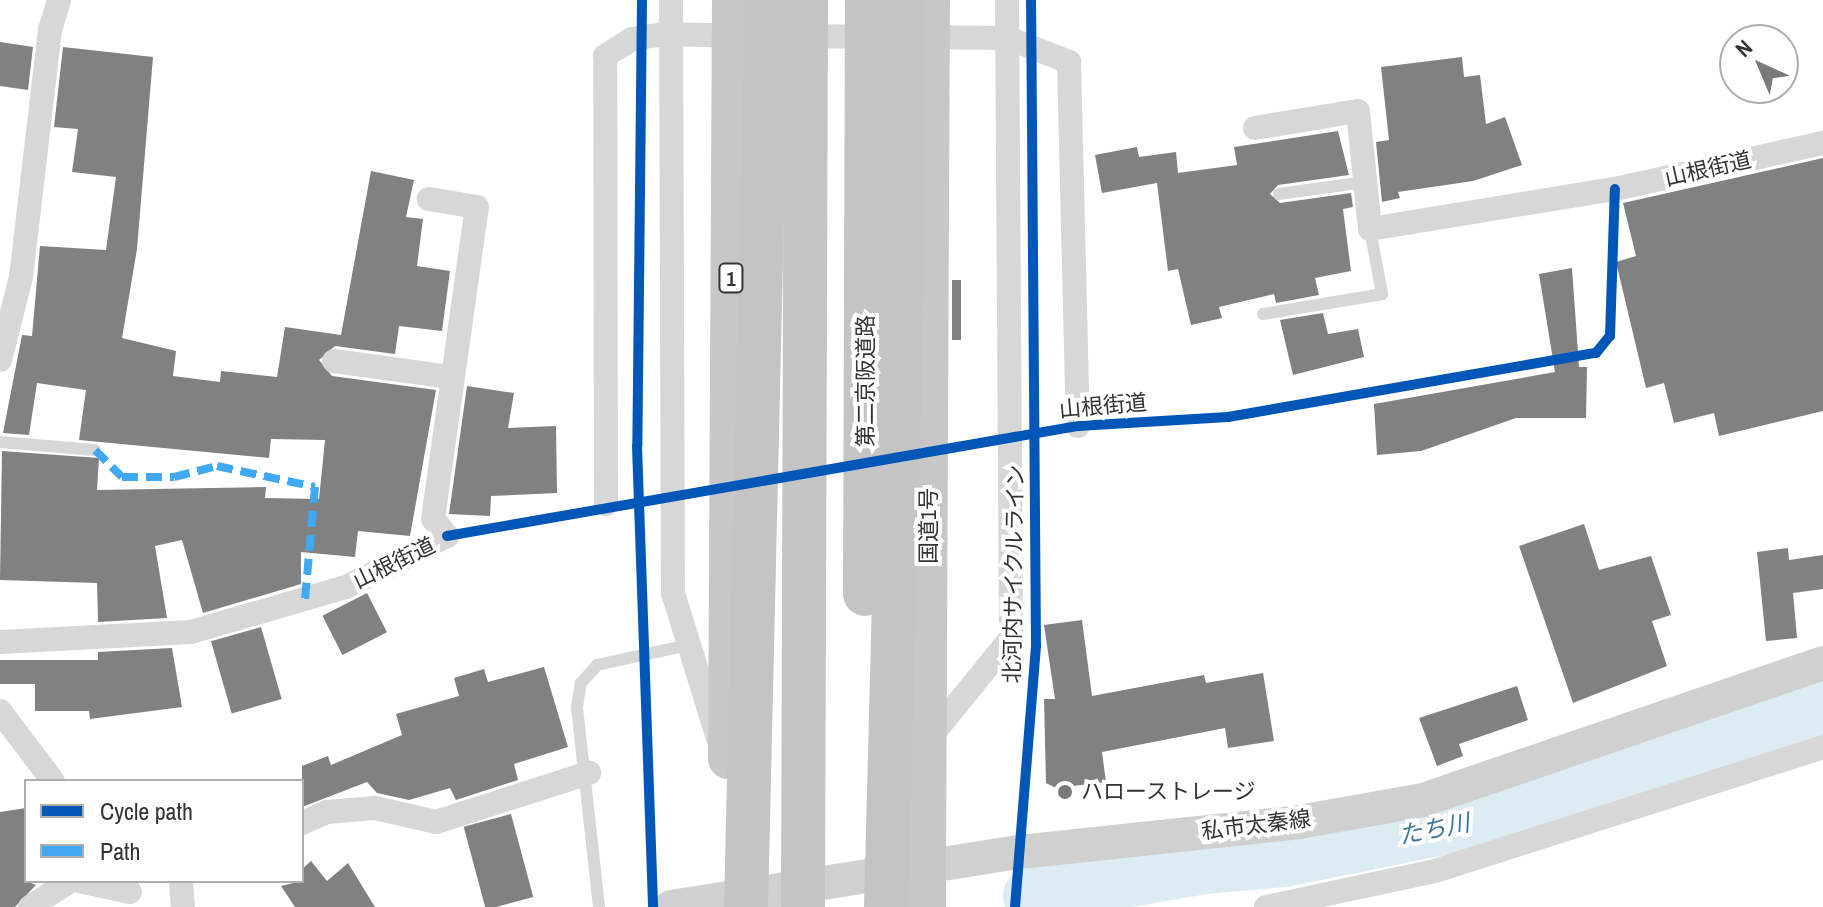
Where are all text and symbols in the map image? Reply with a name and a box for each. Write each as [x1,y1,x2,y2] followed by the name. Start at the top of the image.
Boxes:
[1719,24,1799,104] north arrow
[1729,33,1759,63] text: N
[1662,146,1754,192] street label: 山根街道
[717,262,745,294] road number: 1
[853,315,879,447] street label: 第二京阪道路
[1058,389,1148,423] street label: 山根街道
[999,464,1029,684] street label: 北河内サイクルライン
[916,488,942,564] street label: 国道1号
[349,532,439,594] street label: 山根街道
[24,779,304,883] legend
[1081,779,1257,805] place label: ハローストレージ
[1056,783,1074,801] marker: ハローストレージ
[100,795,193,827] text: Cycle path
[1200,805,1312,845] street label: 私市太秦線
[1396,808,1472,850] water label: たち川
[100,835,141,867] text: Path

